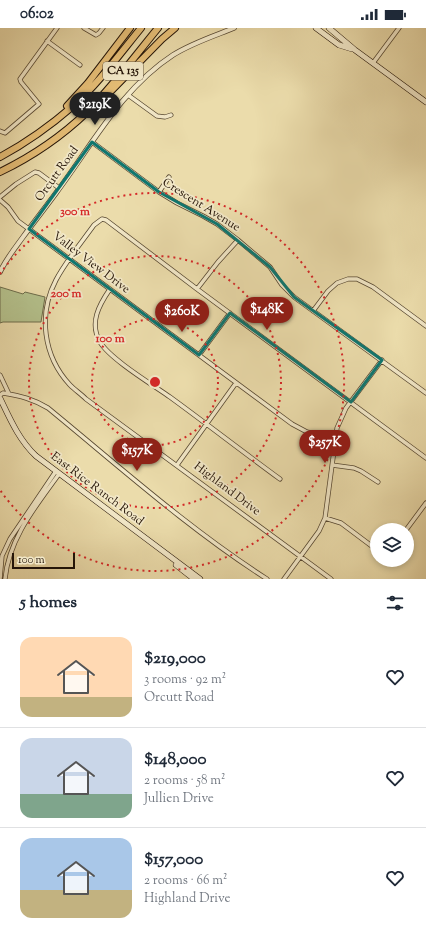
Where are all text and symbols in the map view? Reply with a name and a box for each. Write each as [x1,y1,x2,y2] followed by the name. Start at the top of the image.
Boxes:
[20,4,54,25] text: 06:02
[103,62,143,80] road number: CA 135
[67,92,123,126] pin: $219K
[78,96,112,114] text: $219K
[31,142,83,206] street label: Orcutt Road
[158,174,244,236] street label: Crescent Avenue
[60,203,90,221] text: 300 m
[48,228,134,298] street label: Valley View Drive
[51,285,81,303] text: 200 m
[239,297,295,331] pin: $148K
[154,299,210,333] pin: $260K
[250,301,284,319] text: $148K
[164,303,200,321] text: $260K
[94,330,125,348] text: 100 m
[148,375,162,389] centre of rings
[297,430,353,464] pin: $257K
[308,434,342,452] text: $257K
[109,438,165,472] pin: $157K
[121,442,153,460] text: $157K
[47,448,148,530] street label: East Rice Ranch Road
[190,458,265,520] street label: Highland Drive
[370,523,414,567] map controls
[370,523,414,567] button: layers
[12,551,75,570] scale bar
[18,552,45,568] text: 100 m
[20,591,77,615] text: 5 homes
[384,592,406,614] icon: filters
[144,647,206,671] text: $219,000
[52,653,100,701] icon: home
[384,666,406,688] icon: heart
[144,671,226,689] text: 3 rooms · 92 m²
[144,689,214,707] text: Orcutt Road
[144,748,206,772] text: $148,000
[52,754,100,802] icon: home
[384,767,406,789] icon: heart
[144,772,225,790] text: 2 rooms · 58 m²
[144,790,214,808] text: Jullien Drive
[144,848,203,872] text: $157,000
[52,854,100,902] icon: home
[384,867,406,889] icon: heart
[144,872,227,890] text: 2 rooms · 66 m²
[144,890,230,908] text: Highland Drive

